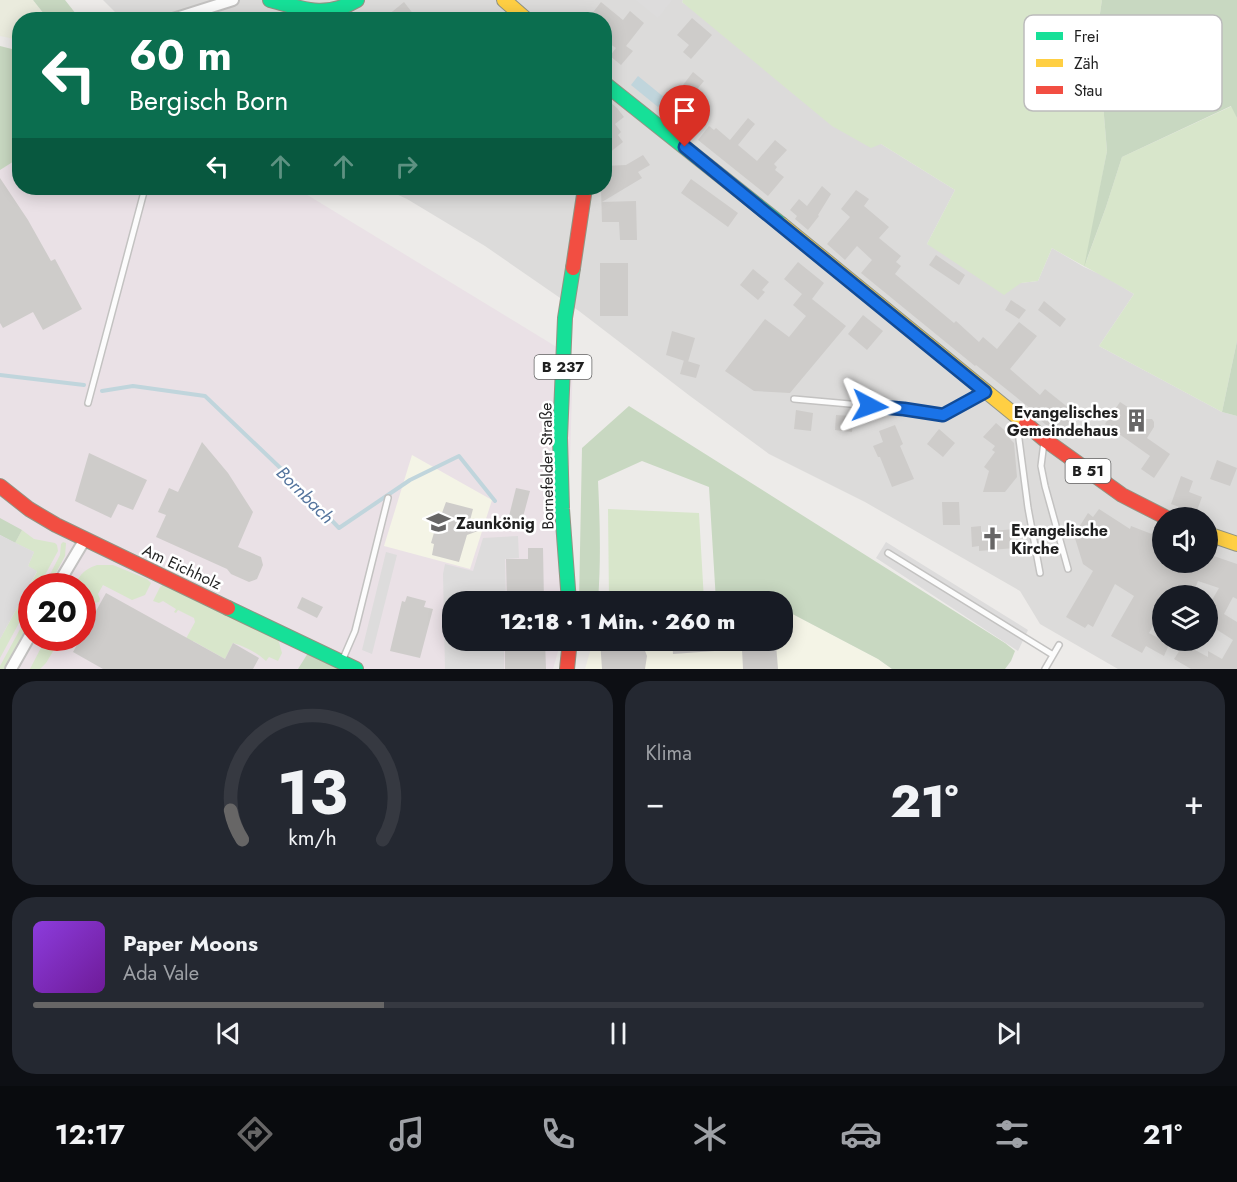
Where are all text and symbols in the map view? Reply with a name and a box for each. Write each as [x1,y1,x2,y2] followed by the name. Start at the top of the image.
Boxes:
[1024,15,1222,111] legend
[129,25,232,86] text: 60 m
[1074,25,1099,48] text: Frei
[30,36,108,114] icon: left
[1074,52,1099,75] text: Zäh
[1074,79,1103,102] text: Stau
[129,81,289,120] text: Bergisch Born
[659,85,710,147] pin
[668,94,701,127] icon: arrive
[201,150,234,183] icon: left
[264,150,297,183] icon: ahead
[327,150,360,183] icon: ahead
[390,150,423,183] icon: right
[534,355,592,379] road number: B 237
[838,374,902,438] position arrow
[1007,401,1118,442] place label: Evangelisches Gemeindehaus
[534,402,560,530] street label: Bornefelder Straße
[1123,408,1149,434] building icon: Evangelisches Gemeindehaus
[1066,459,1110,483] road number: B 51
[270,460,340,530] water label: Bornbach
[1152,507,1218,651] map controls
[1152,507,1218,573] button: sound
[425,510,451,536] school or university icon: Zaunkönig
[456,512,535,535] place label: Zaunkönig
[1011,519,1108,560] place label: Evangelische Kirche
[980,526,1006,552] church icon: Evangelische Kirche
[139,539,226,596] street label: Am Eichholz
[18,573,96,651] speed limit sign: 20
[1152,585,1218,651] button: layers
[500,605,735,637] text: 12:18 · 1 Min. · 260 m
[646,739,692,768] text: Klima
[277,747,348,837] text: 13
[890,769,958,834] text: 21°
[646,779,665,826] text: −
[1184,779,1204,826] text: +
[288,822,336,853] text: km/h
[123,927,258,959] text: Paper Moons
[123,959,199,988] text: Ada Vale
[212,1017,245,1050] icon: previous
[602,1017,635,1050] icon: pause
[992,1017,1025,1050] icon: next
[234,1113,276,1155] icon: directions
[386,1113,428,1155] icon: music
[537,1113,579,1155] icon: phone
[689,1113,731,1155] icon: climate
[840,1113,882,1155] icon: car
[991,1113,1033,1155] icon: filters
[55,1115,125,1154] text: 12:17
[1143,1115,1182,1154] text: 21°

